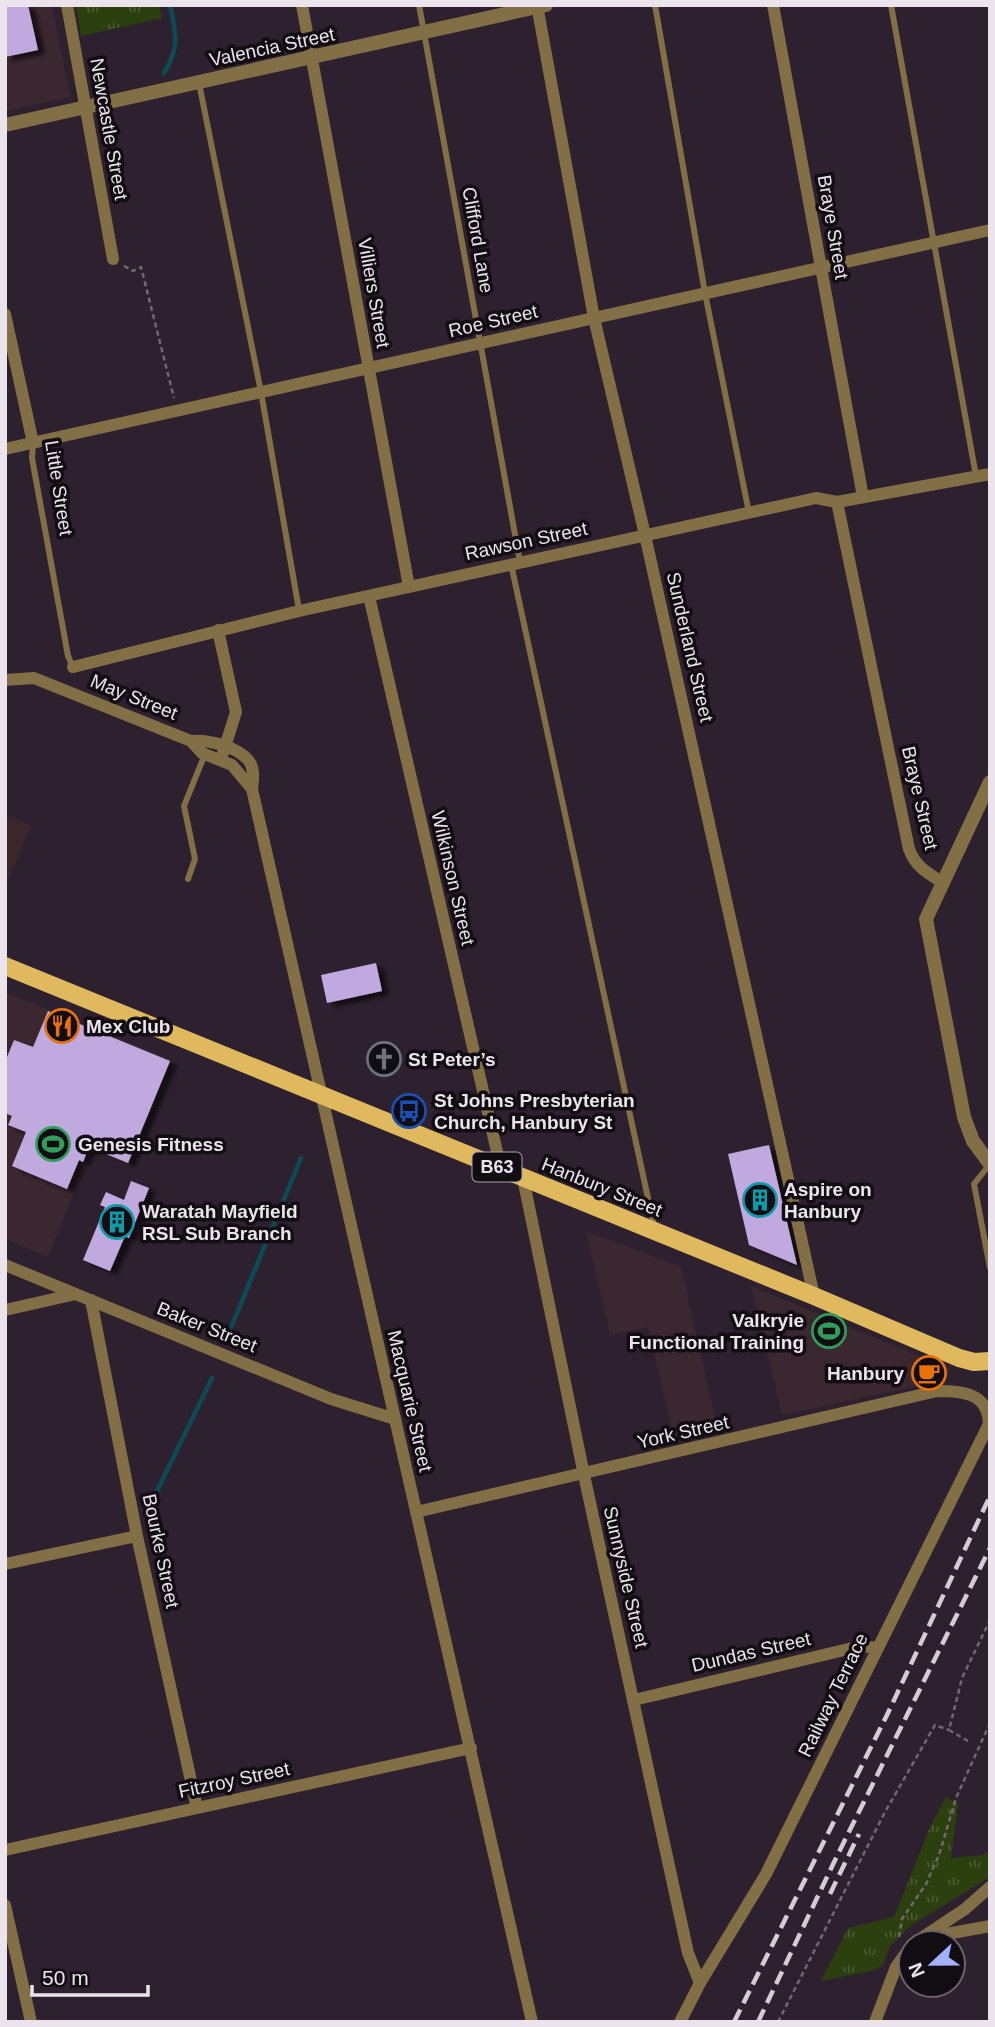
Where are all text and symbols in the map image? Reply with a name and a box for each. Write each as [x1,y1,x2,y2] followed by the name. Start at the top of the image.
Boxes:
[207,23,337,71] street label: Valencia Street
[86,56,132,202] street label: Newcastle Street
[813,173,853,282] street label: Braye Street
[458,185,498,295] street label: Clifford Lane
[354,236,394,350] street label: Villiers Street
[446,300,540,341] street label: Roe Street
[41,439,77,538] street label: Little Street
[463,518,590,564] street label: Rawson Street
[663,570,718,725] street label: Sunderland Street
[87,670,181,724] street label: May Street
[898,744,942,853] street label: Braye Street
[427,809,479,948] street label: Wilkinson Street
[43,1007,81,1045] restaurant icon: Mex Club
[86,1016,170,1037] place label: Mex Club
[365,1040,403,1078] church icon: St Peter’s
[408,1049,496,1070] place label: St Peter’s
[434,1090,635,1133] place label: St Johns Presbyterian Church, Hanbury St
[390,1092,428,1130] bus stop icon: St Johns Presbyterian Church, Hanbury St
[34,1125,72,1163] sports icon: Genesis Fitness
[78,1134,224,1155] place label: Genesis Fitness
[472,1152,522,1182] road number: B63
[539,1153,666,1221] street label: Hanbury Street
[784,1179,872,1222] place label: Aspire on Hanbury
[741,1181,779,1219] building icon: Aspire on Hanbury
[142,1201,298,1244] place label: Waratah Mayfield RSL Sub Branch
[98,1203,136,1241] building icon: Waratah Mayfield RSL Sub Branch
[154,1297,261,1357] street label: Baker Street
[629,1310,804,1353] place label: Valkryie Functional Training
[810,1312,848,1350] sports icon: Valkryie Functional Training
[383,1328,437,1475] street label: Macquarie Street
[910,1354,948,1392] cafe icon: Hanbury
[827,1363,904,1384] place label: Hanbury
[635,1411,732,1453] street label: York Street
[139,1492,183,1611] street label: Bourke Street
[599,1504,653,1651] street label: Sunnyside Street
[689,1628,813,1676] street label: Dundas Street
[794,1630,872,1760] street label: Railway Terrace
[177,1758,292,1802] street label: Fitzroy Street
[897,1929,967,1999] north arrow
[32,1954,147,1998] scale bar
[904,1960,929,1980] text: N
[42,1966,89,1989] text: 50 m

